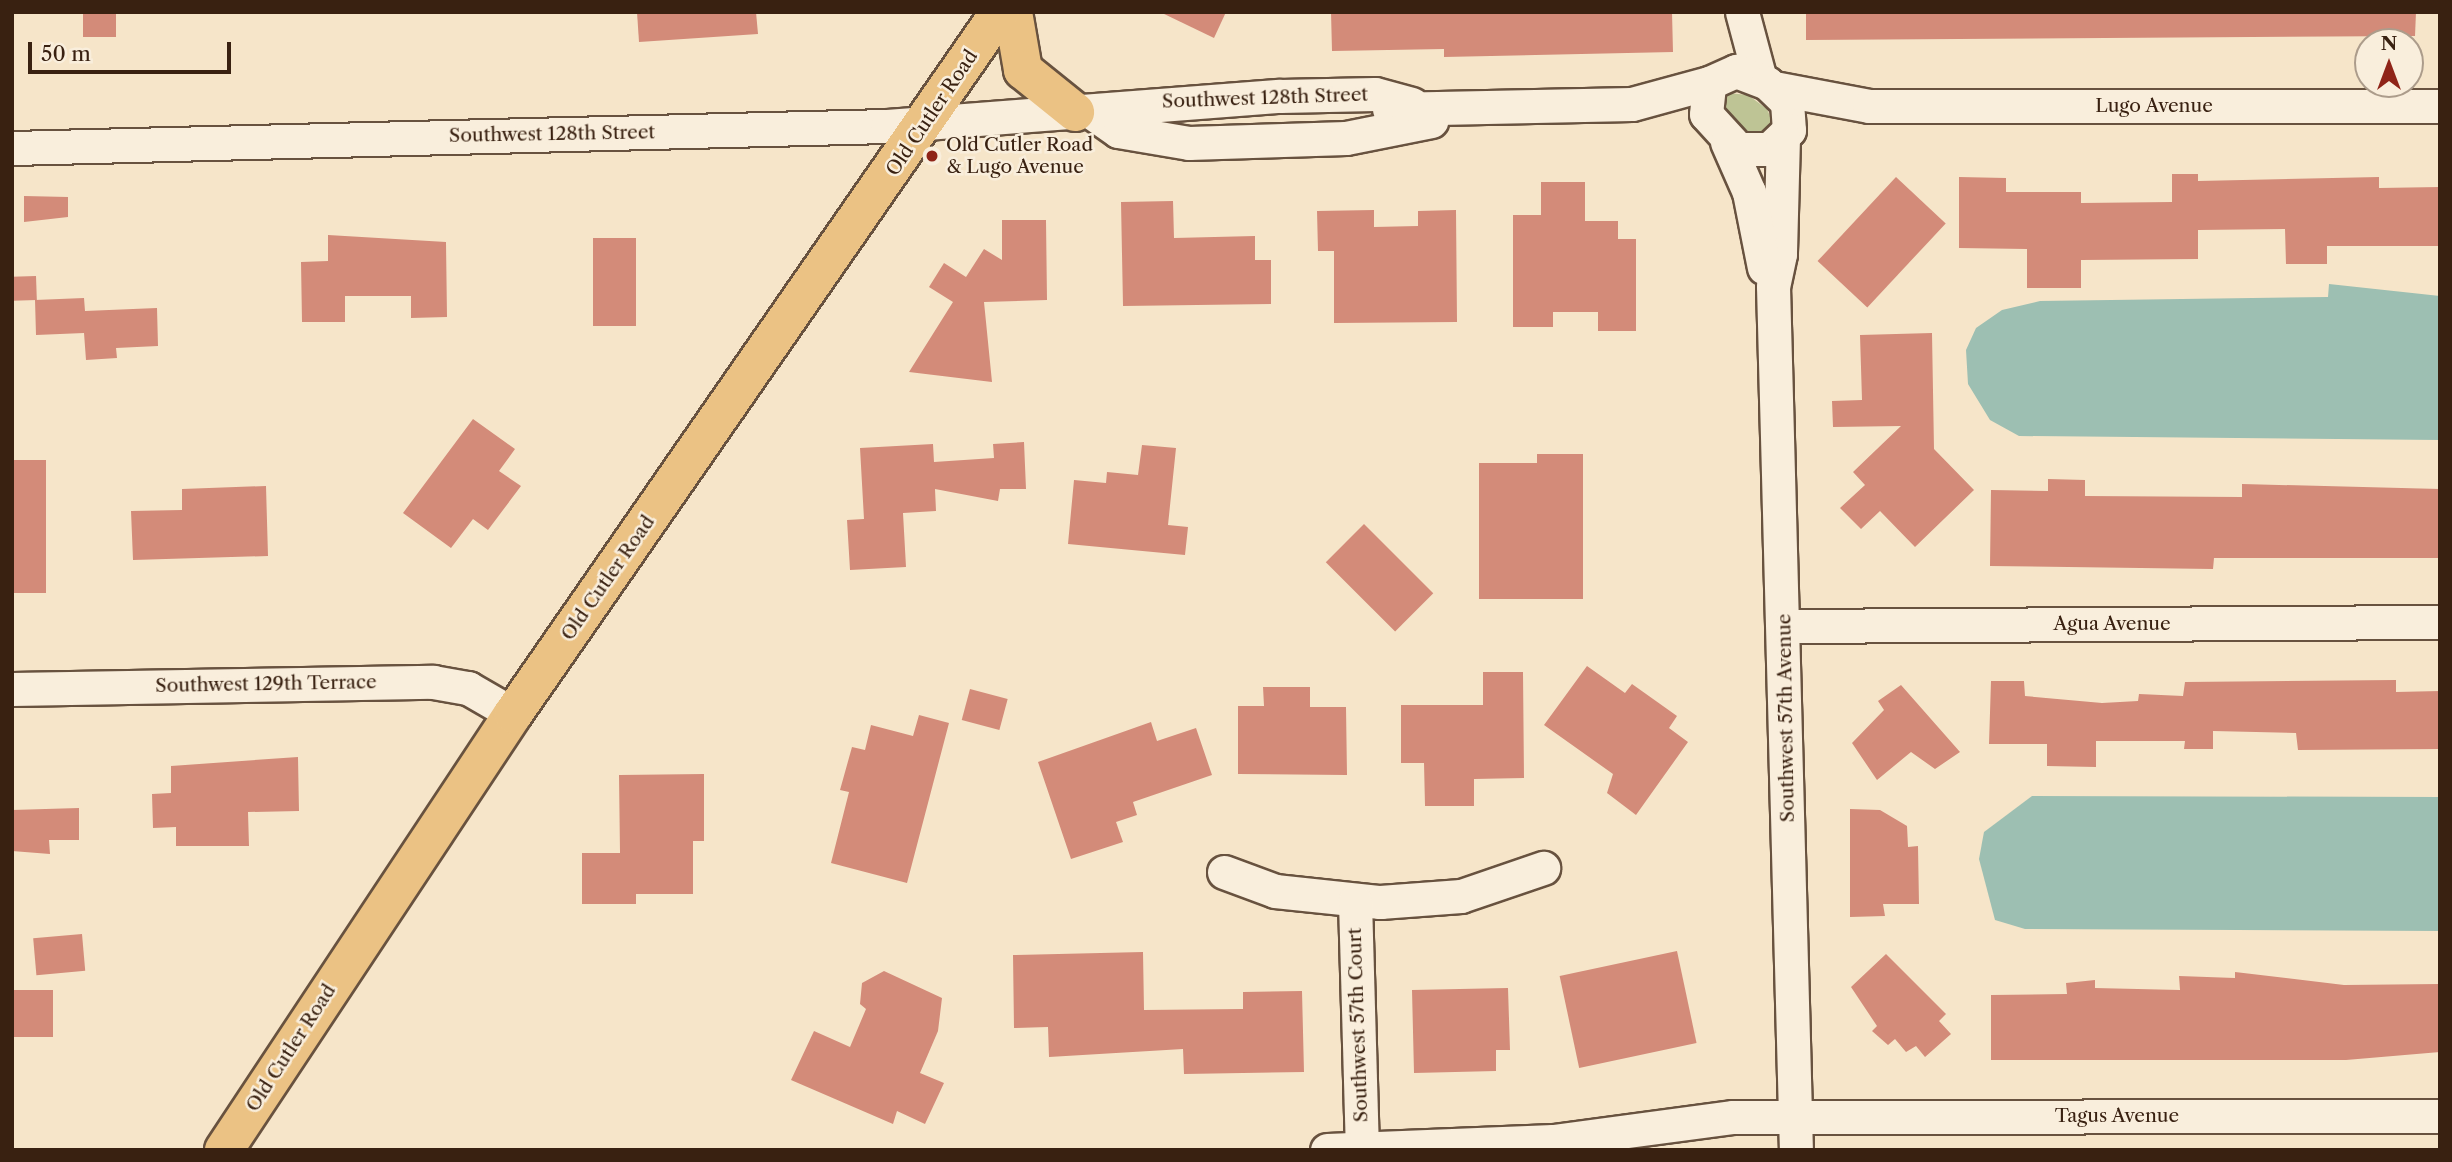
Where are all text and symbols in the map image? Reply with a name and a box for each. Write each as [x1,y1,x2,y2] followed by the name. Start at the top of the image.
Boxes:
[32,28,234,72] scale bar
[2354,28,2424,98] north arrow
[2381,32,2397,55] text: N
[41,41,91,66] text: 50 m
[881,46,983,180] street label: Old Cutler Road
[1161,83,1369,113] street label: Southwest 128th Street
[2095,95,2213,117] street label: Lugo Avenue
[449,121,655,147] street label: Southwest 128th Street
[946,134,1093,178] place label: Old Cutler Road & Lugo Avenue
[924,148,940,164] marker: Old Cutler Road & Lugo Avenue
[556,511,660,645] street label: Old Cutler Road
[1773,613,1799,823] street label: Southwest 57th Avenue
[2053,613,2171,635] street label: Agua Avenue
[155,671,377,697] street label: Southwest 129th Terrace
[1343,927,1373,1123] street label: Southwest 57th Court
[241,980,341,1116] street label: Old Cutler Road
[2054,1105,2180,1127] street label: Tagus Avenue

